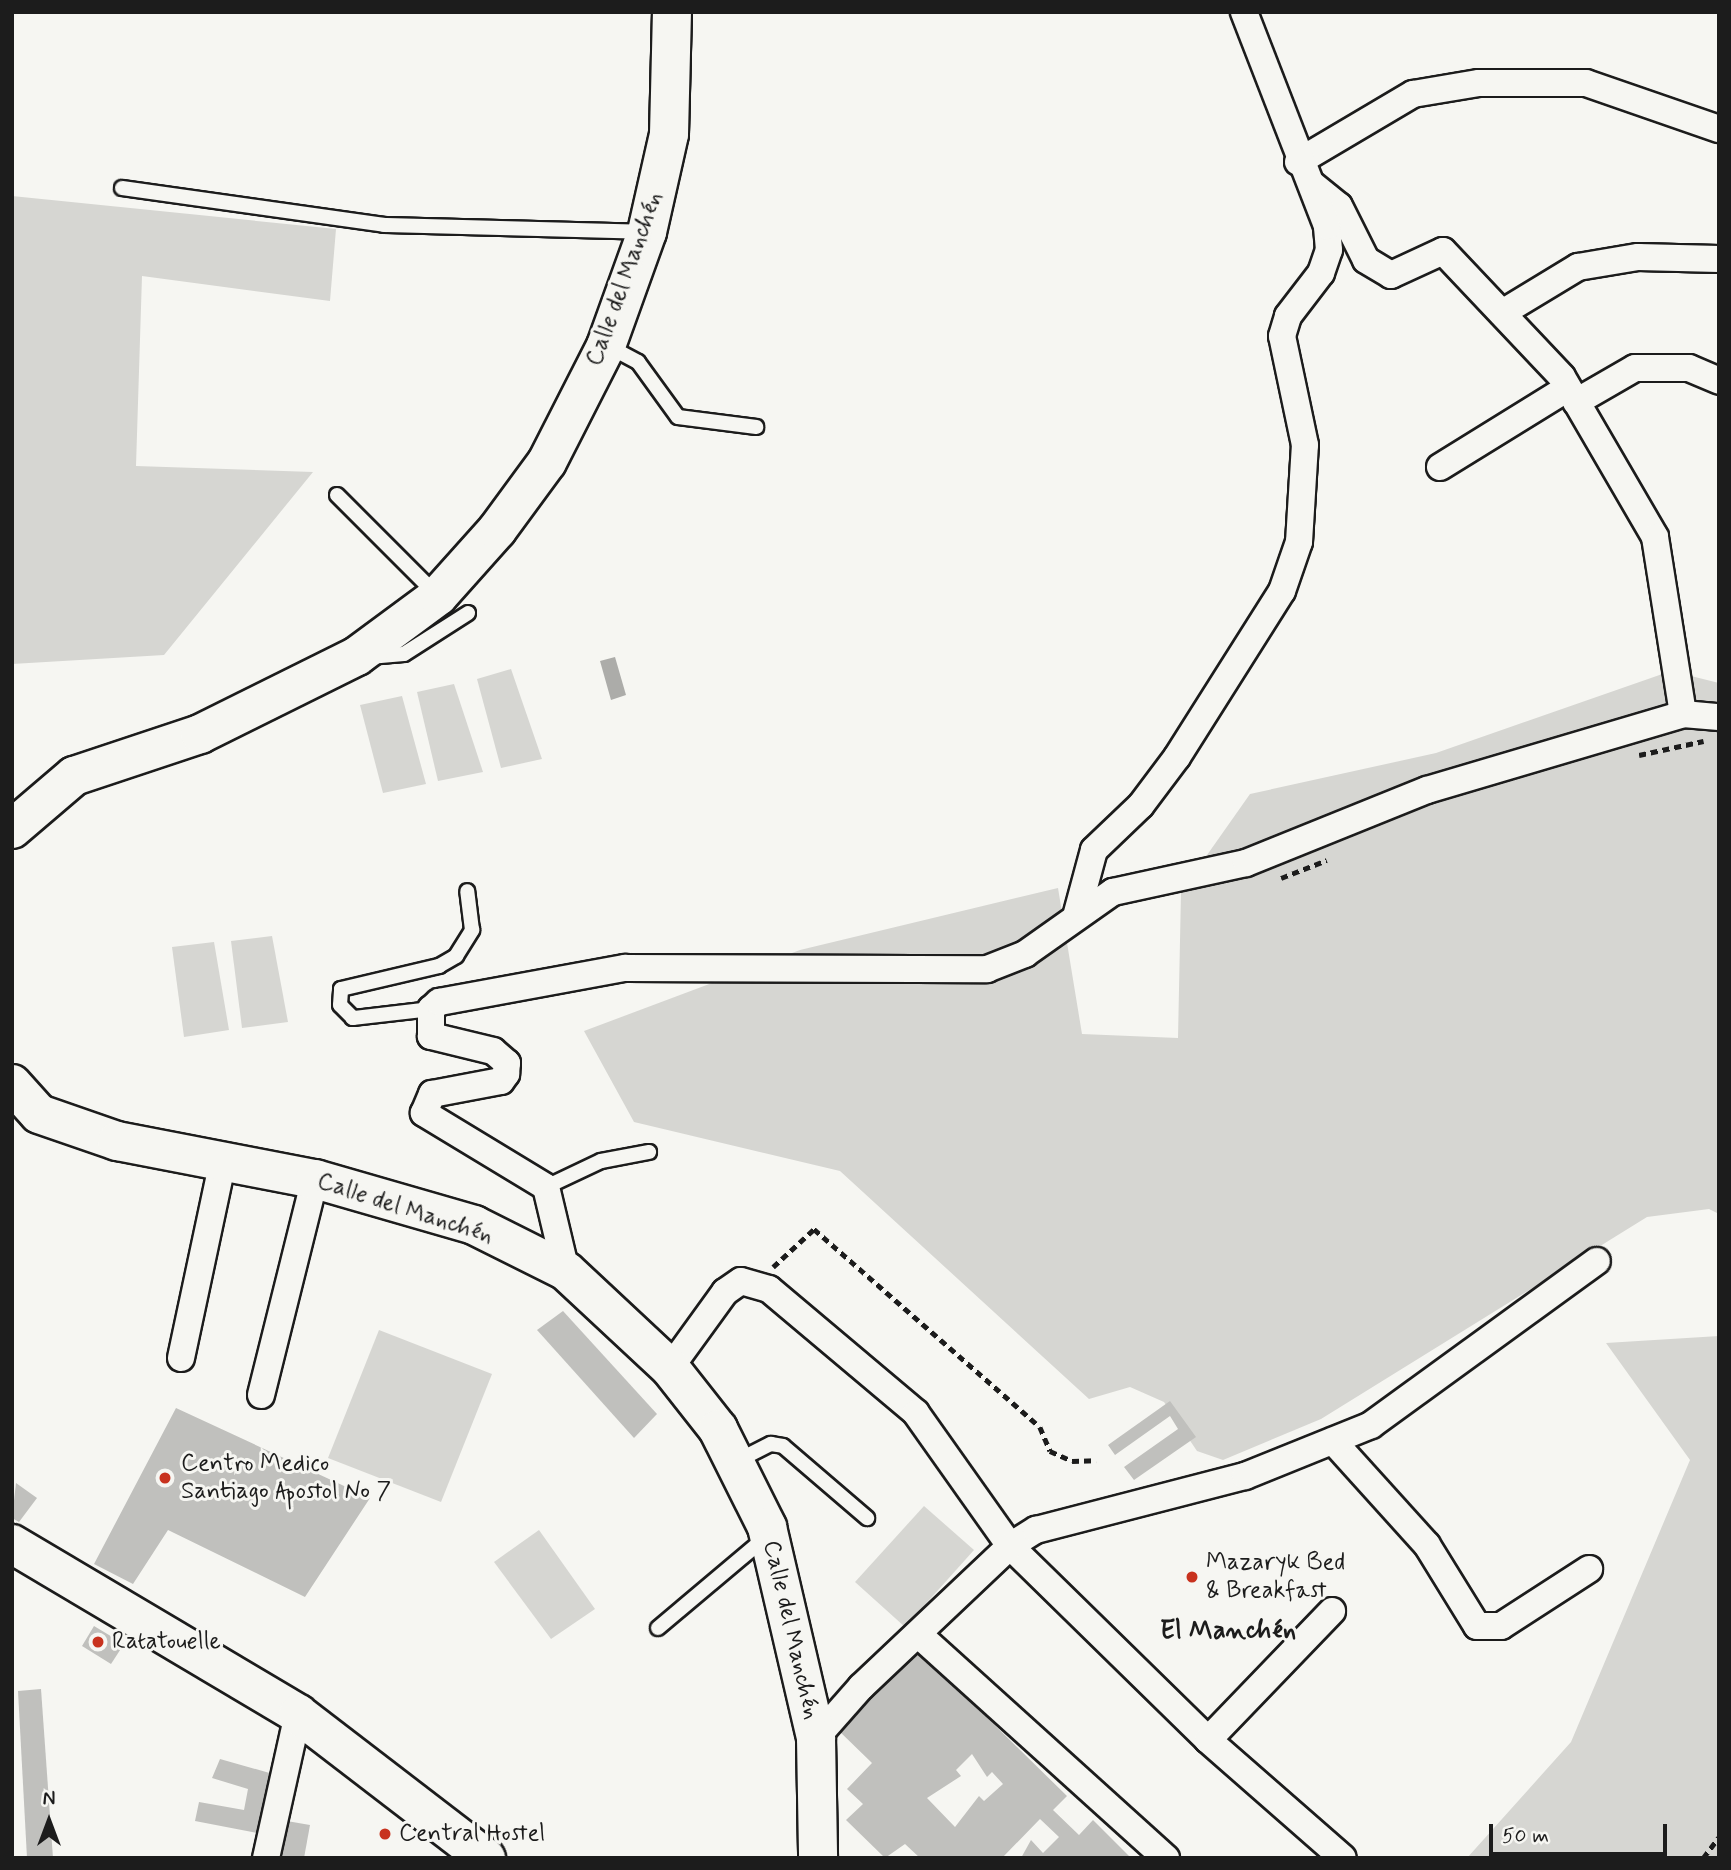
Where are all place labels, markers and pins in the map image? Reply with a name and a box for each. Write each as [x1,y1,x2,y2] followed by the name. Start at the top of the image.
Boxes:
[181,1450,391,1506] place label: Centro Medico Santiago Apostol No 7
[155,1468,175,1488] marker: Centro Medico Santiago Apostol No 7
[1206,1549,1346,1605] place label: Mazaryk Bed & Breakfast
[1184,1569,1200,1585] marker: Mazaryk Bed & Breakfast
[112,1628,221,1656] place label: Ratatouelle
[90,1634,106,1650] marker: Ratatouelle
[399,1820,546,1848] place label: Central Hostel
[377,1826,393,1842] marker: Central Hostel

